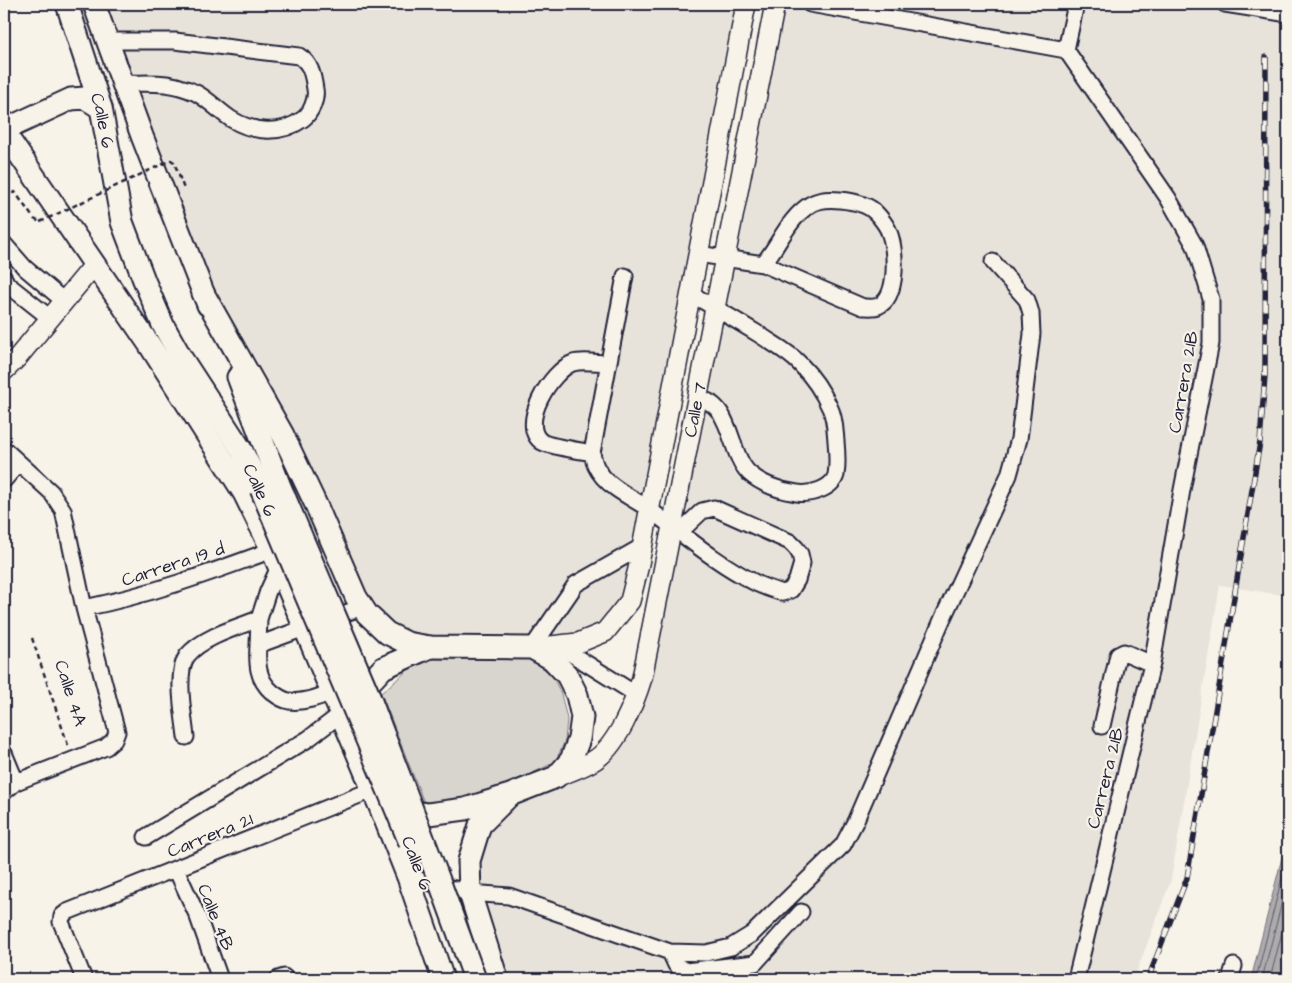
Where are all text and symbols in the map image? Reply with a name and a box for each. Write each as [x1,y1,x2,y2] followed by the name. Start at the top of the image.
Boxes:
[84,90,120,150] street label: Calle 6
[1162,329,1205,435] street label: Carrera 21B
[678,380,713,439] street label: Calle 7
[236,460,283,521] street label: Calle 6
[119,536,228,593] street label: Carrera 19 d
[48,657,93,730] street label: Calle 4A
[1081,725,1130,831] street label: Carrera 21B
[164,807,257,864] street label: Carrera 21
[395,833,438,894] street label: Calle 6
[191,880,240,954] street label: Calle 4B

